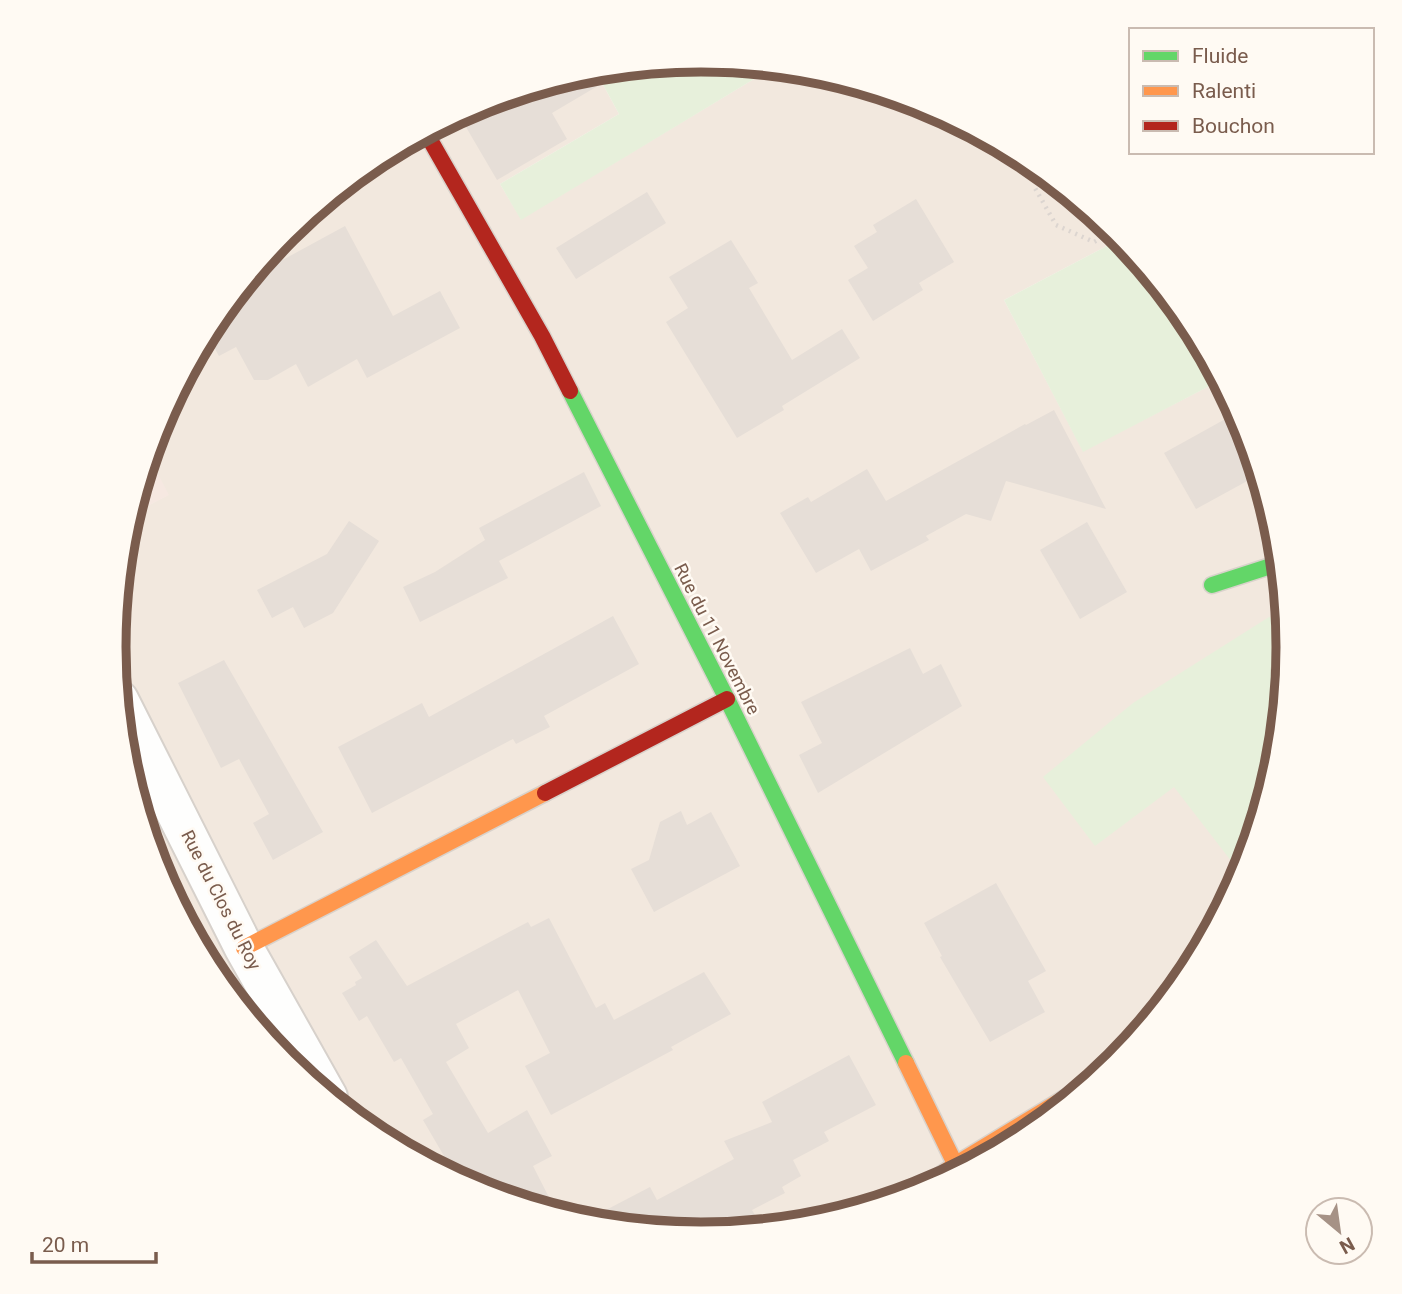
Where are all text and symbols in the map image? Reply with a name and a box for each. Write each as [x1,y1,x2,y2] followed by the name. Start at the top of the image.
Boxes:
[1129,28,1374,154] legend
[1192,44,1248,68] text: Fluide
[1192,79,1256,103] text: Ralenti
[1192,114,1275,138] text: Bouchon
[670,560,765,718] street label: Rue du 11 Novembre
[177,826,266,974] street label: Rue du Clos du Roy
[1304,1196,1374,1266] north arrow
[32,1220,156,1264] scale bar
[1336,1232,1358,1259] text: N
[42,1233,89,1257] text: 20 m

